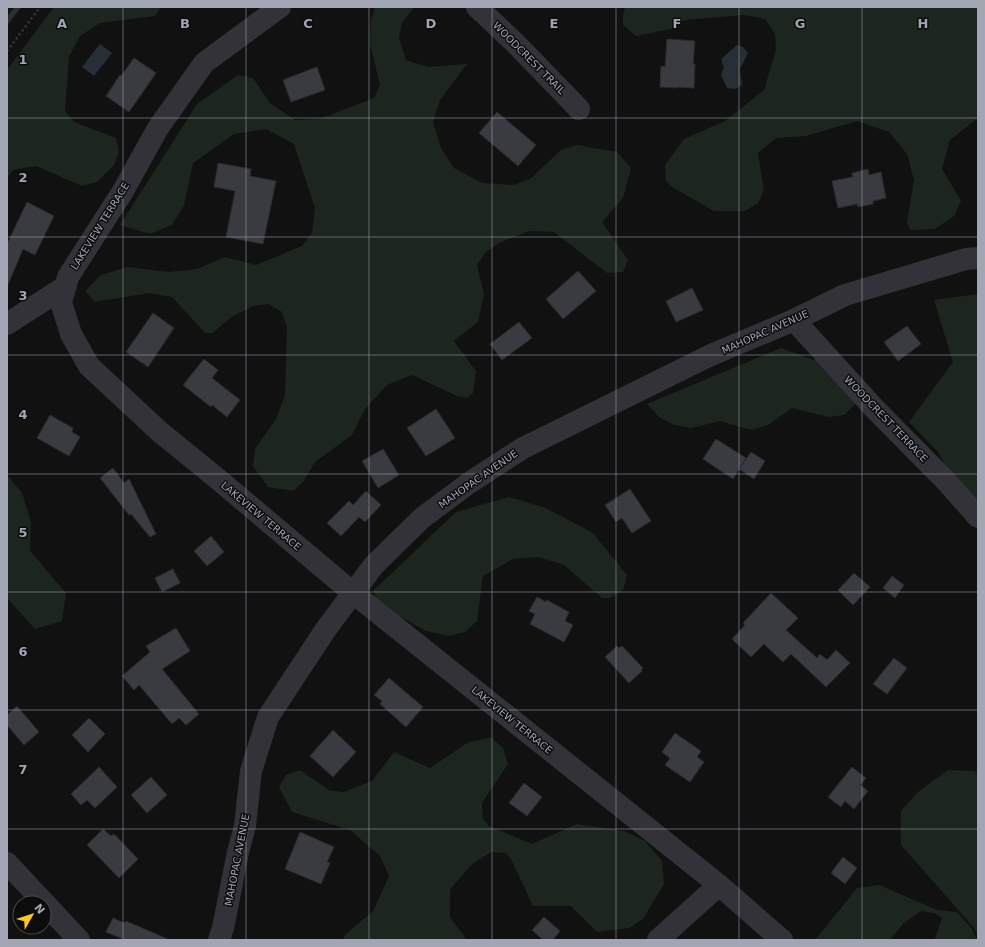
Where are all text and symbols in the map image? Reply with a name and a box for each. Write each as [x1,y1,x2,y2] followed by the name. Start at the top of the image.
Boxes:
[57,16,67,31] text: A
[180,16,190,31] text: B
[303,16,313,31] text: C
[426,16,437,31] text: D
[673,16,681,31] text: F
[795,16,805,31] text: G
[918,16,928,31] text: H
[490,19,568,97] street label: WOODCREST TRAIL
[18,52,28,67] text: 1
[18,170,28,185] text: 2
[69,180,131,272] street label: LAKEVIEW TERRACE
[18,288,28,303] text: 3
[720,308,810,356] street label: MAHOPAC AVENUE
[842,374,930,464] street label: WOODCREST TERRACE
[18,407,28,422] text: 4
[437,448,519,510] street label: MAHOPAC AVENUE
[219,479,303,553] street label: LAKEVIEW TERRACE
[18,525,28,540] text: 5
[18,644,28,659] text: 6
[469,684,555,756] street label: LAKEVIEW TERRACE
[18,762,28,777] text: 7
[223,813,251,907] street label: MAHOPAC AVENUE
[12,895,52,935] north arrow
[31,901,47,917] text: N

